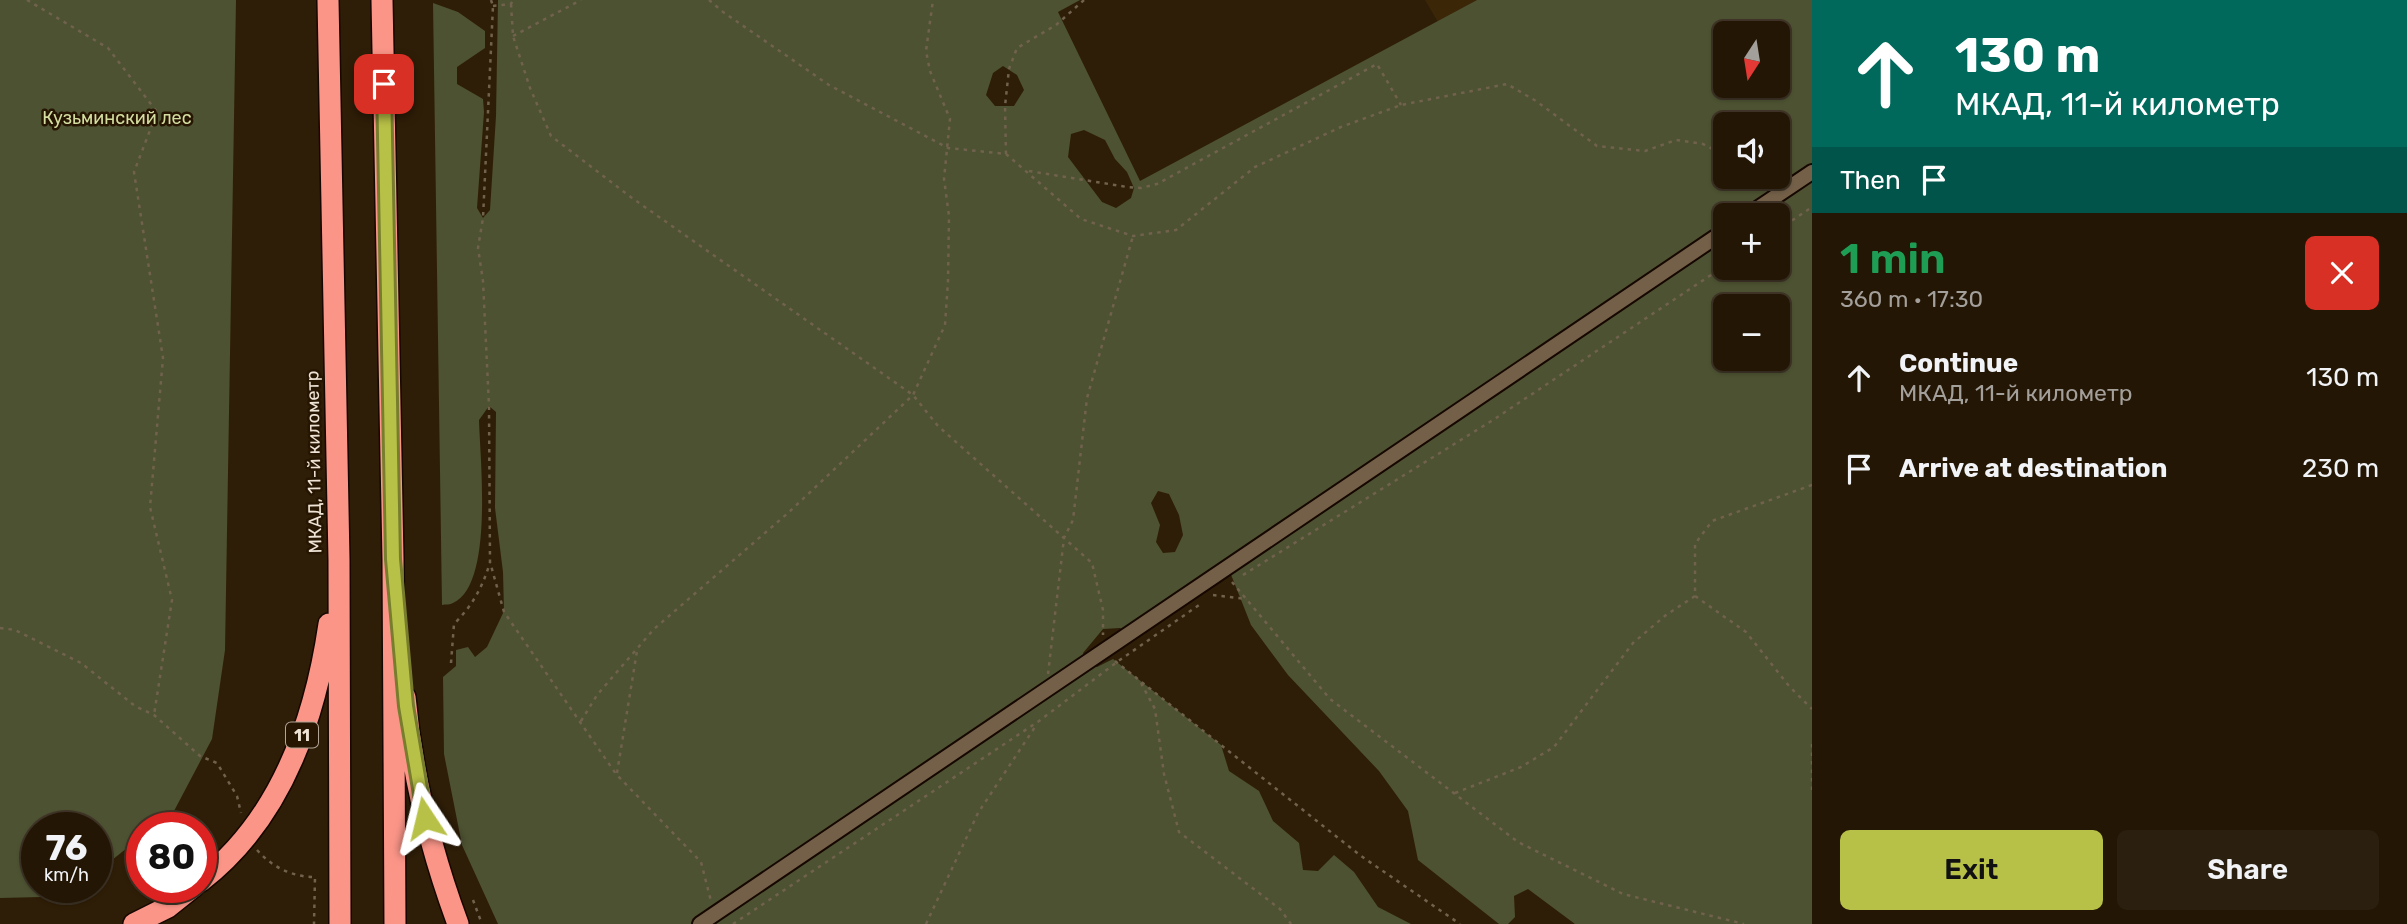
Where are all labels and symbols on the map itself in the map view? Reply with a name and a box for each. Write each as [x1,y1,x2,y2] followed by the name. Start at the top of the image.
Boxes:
[1713,21,1790,98] north arrow
[354,54,414,114] pin
[42,107,192,129] park label: Кузьминский лес
[301,370,327,554] street label: МКАД, 11-й километр
[286,722,318,748] road number: 11
[388,781,462,855] position arrow
[126,812,217,903] speed limit sign: 80

